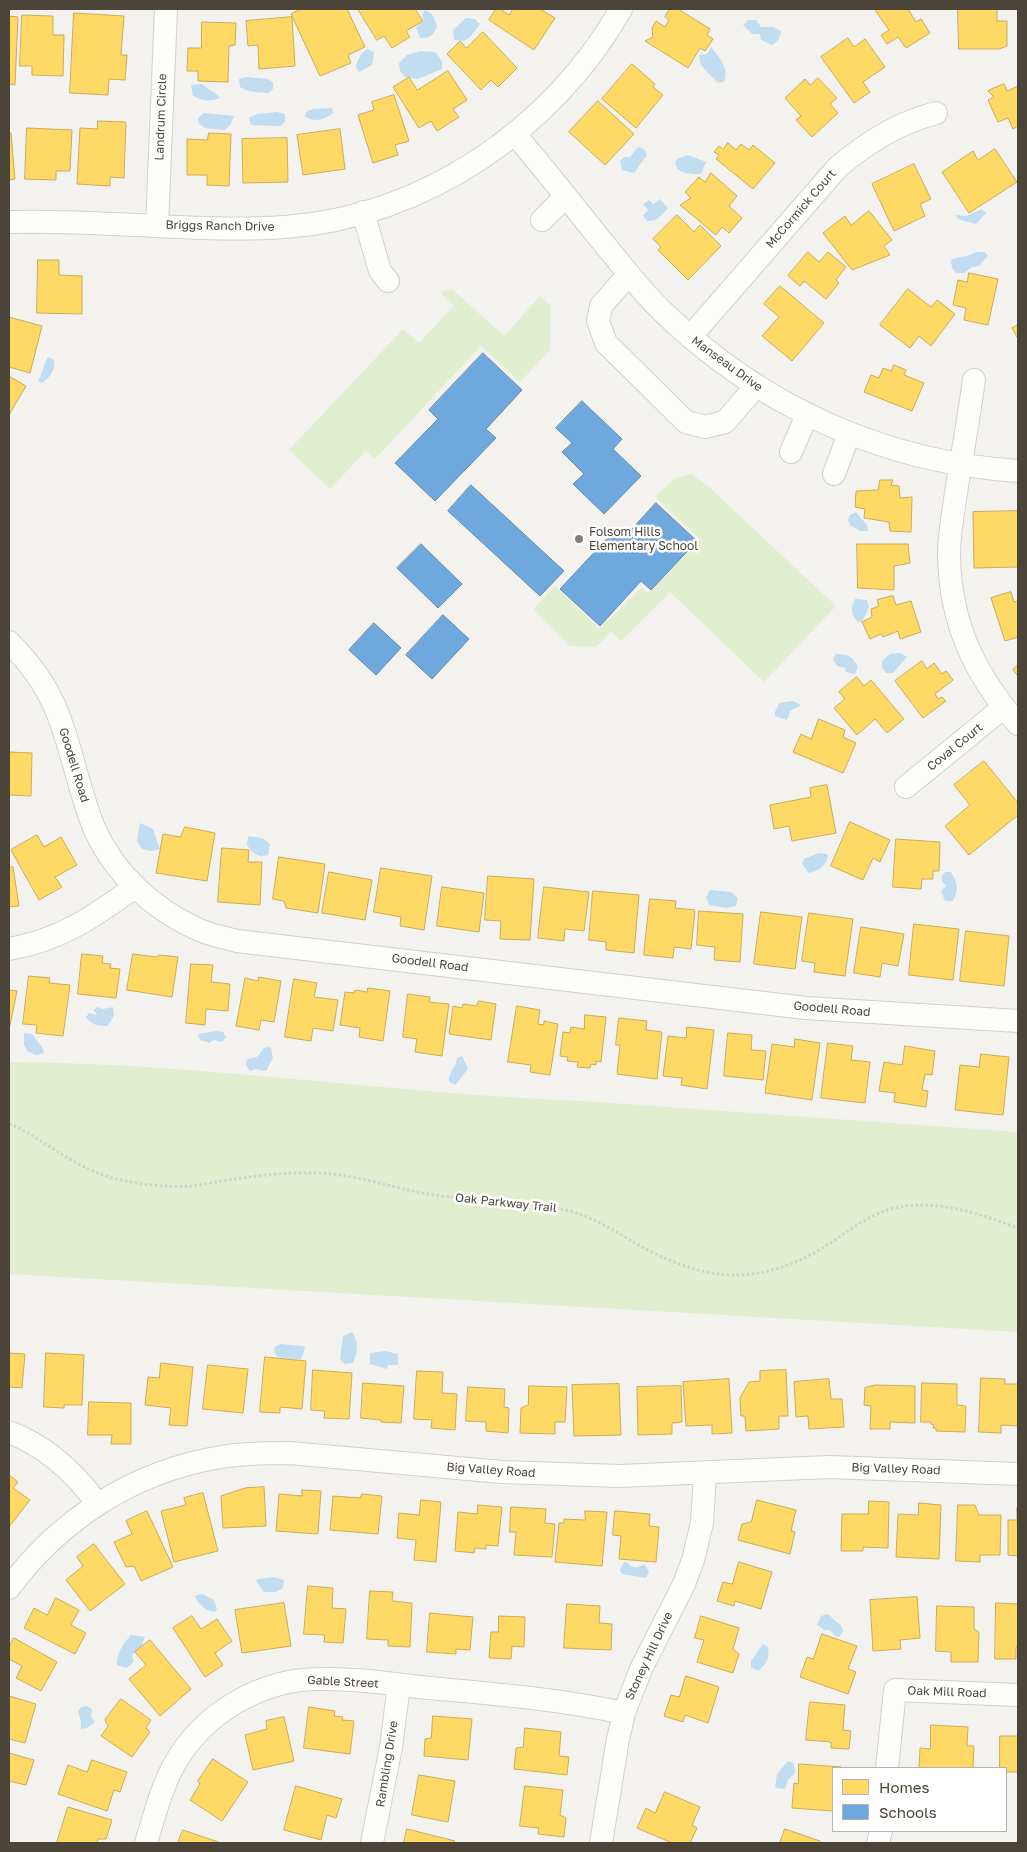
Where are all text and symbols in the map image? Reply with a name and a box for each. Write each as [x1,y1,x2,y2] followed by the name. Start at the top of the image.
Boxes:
[152,73,170,161] street label: Landrum Circle
[763,167,839,251] street label: McCormick Court
[165,218,275,234] street label: Briggs Ranch Drive
[689,333,765,395] street label: Manseau Drive
[589,525,698,553] place label: Folsom Hills Elementary School
[573,533,585,545] marker: Folsom Hills Elementary School
[924,720,986,774] street label: Coval Court
[56,726,92,804] street label: Goodell Road
[391,951,469,975] street label: Goodell Road
[793,998,871,1020] street label: Goodell Road
[455,1191,557,1215] street label: Oak Parkway Trail
[446,1460,536,1480] street label: Big Valley Road
[851,1460,941,1478] street label: Big Valley Road
[622,1609,676,1703] street label: Stoney Hill Drive
[307,1673,379,1691] street label: Gable Street
[907,1683,987,1701] street label: Oak Mill Road
[373,1720,401,1808] street label: Rambling Drive
[832,1767,1007,1832] legend
[879,1778,929,1796] text: Homes
[879,1803,937,1821] text: Schools

